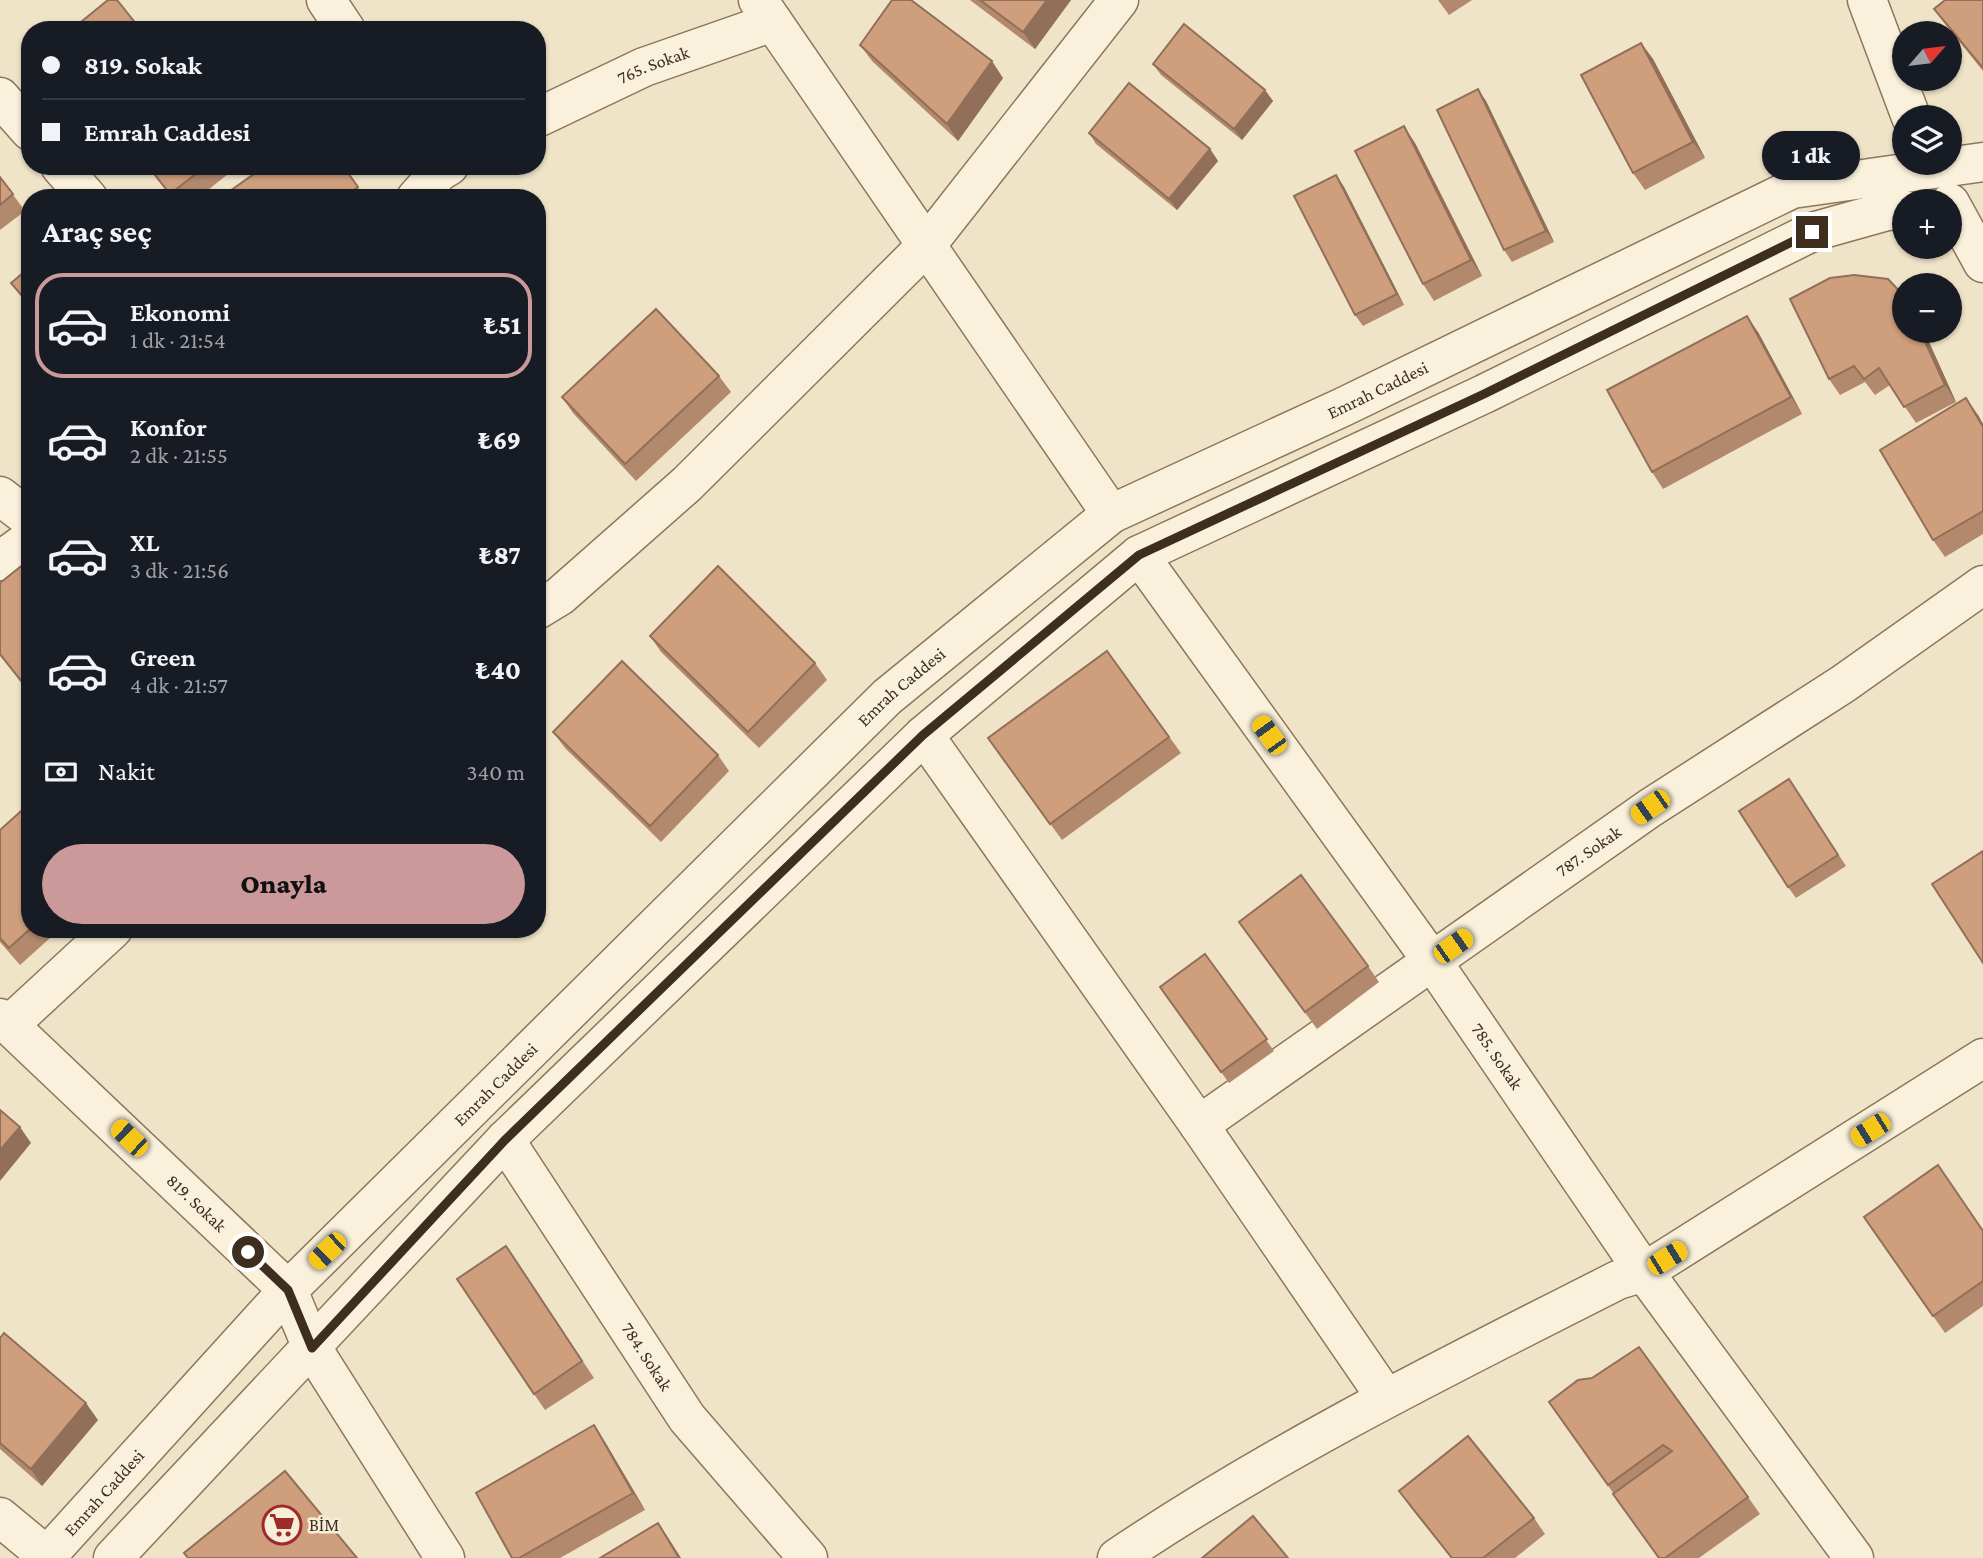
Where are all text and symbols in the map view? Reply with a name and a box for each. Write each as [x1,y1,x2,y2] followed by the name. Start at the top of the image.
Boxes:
[1892,21,1962,91] north arrow
[1892,21,1962,343] map controls
[614,42,692,88] street label: 765. Sokak
[84,51,202,80] text: 819. Sokak
[1892,105,1962,175] button: layers
[84,118,250,147] text: Emrah Caddesi
[1763,131,1861,180] callout: 1 dk
[1791,142,1831,168] text: 1 dk
[1892,189,1962,259] button: +
[42,213,152,249] text: Araç seç
[1796,216,1828,248] route end
[1892,273,1962,343] button: −
[46,294,109,357] icon: car
[130,298,230,327] text: Ekonomi
[484,311,521,340] text: ₺51
[130,327,226,353] text: 1 dk · 21:54
[1324,357,1432,423] street label: Emrah Caddesi
[46,409,109,472] icon: car
[130,413,207,442] text: Konfor
[478,426,521,455] text: ₺69
[130,442,228,468] text: 2 dk · 21:55
[46,524,109,587] icon: car
[130,528,159,557] text: XL
[479,541,521,570] text: ₺87
[130,557,229,583] text: 3 dk · 21:56
[46,639,109,702] icon: car
[130,643,196,672] text: Green
[853,644,949,730] street label: Emrah Caddesi
[476,656,521,685] text: ₺40
[130,672,228,698] text: 4 dk · 21:57
[1249,712,1290,758] car
[42,753,80,791] icon: cash
[98,757,155,786] text: Nakit
[467,759,525,785] text: 340 m
[1627,786,1674,828] car
[1552,821,1625,881] street label: 787. Sokak
[42,844,525,924] button: Onayla
[1430,925,1477,967] car
[1467,1019,1527,1094] street label: 785. Sokak
[450,1039,542,1130] street label: Emrah Caddesi
[1847,1110,1894,1150] car
[107,1116,152,1160] car
[163,1170,231,1236] street label: 819. Sokak
[305,1229,350,1273] car
[232,1236,264,1268] route start
[1644,1238,1691,1278] car
[617,1319,677,1395] street label: 784. Sokak
[60,1445,148,1540] street label: Emrah Caddesi
[261,1504,303,1546] supermarket icon: BİM
[309,1515,339,1535] place label: BİM

